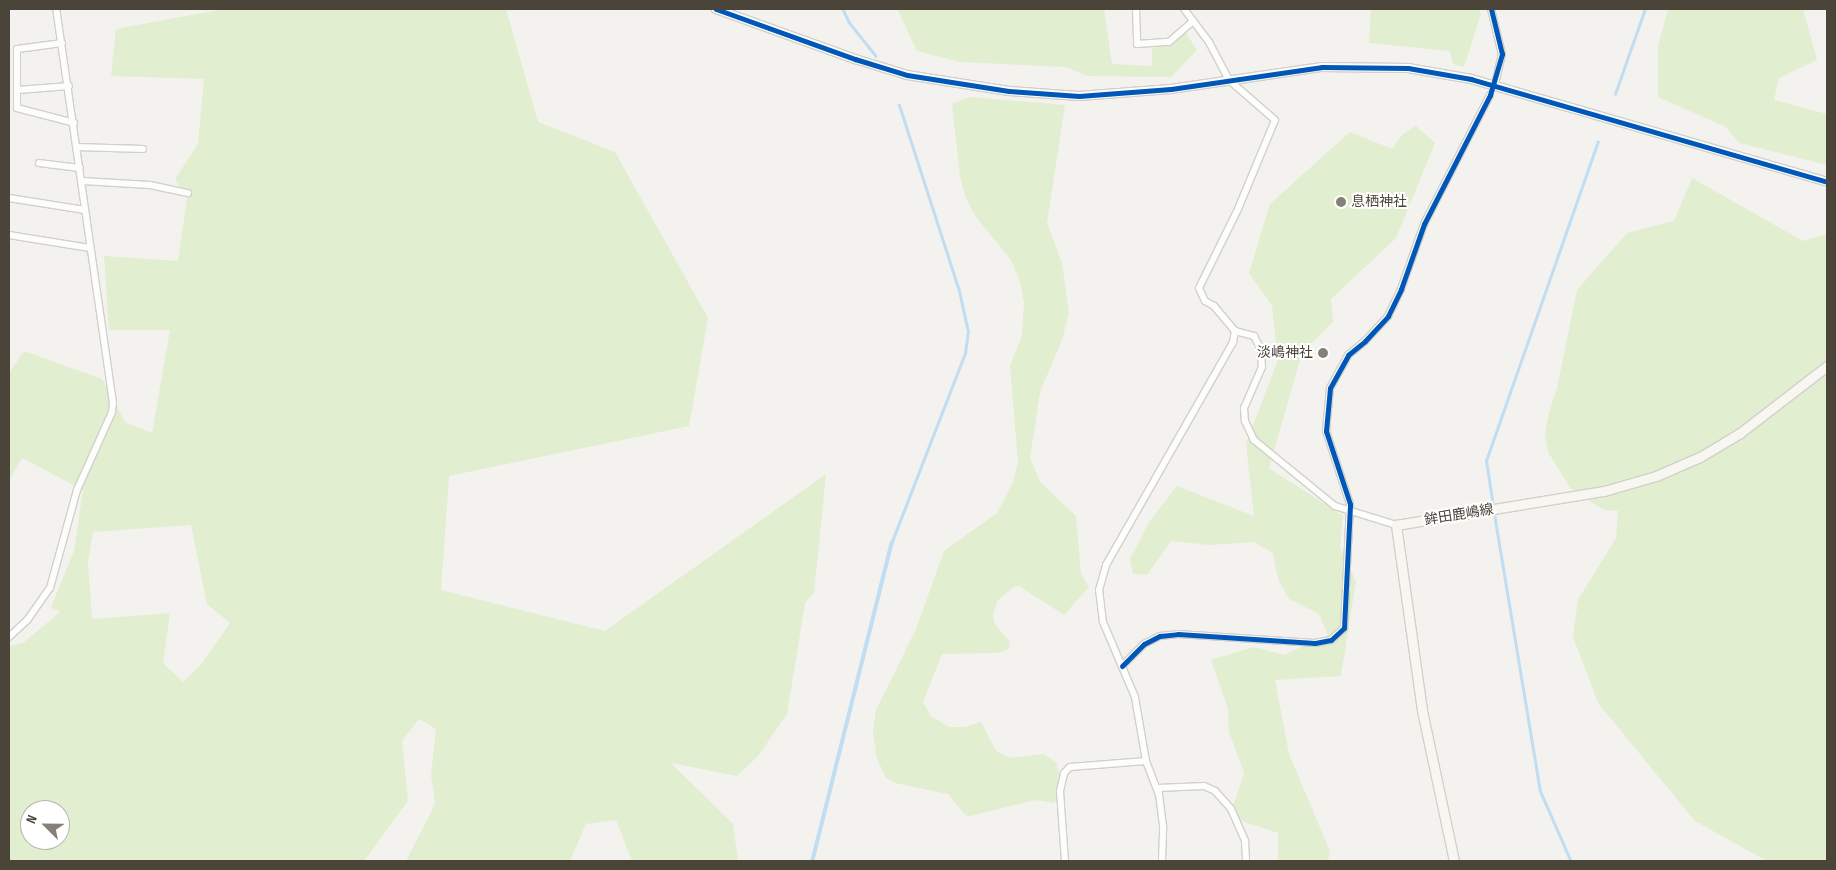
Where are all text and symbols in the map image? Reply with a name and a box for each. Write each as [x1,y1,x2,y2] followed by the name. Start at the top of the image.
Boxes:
[1351,194,1407,210] place label: 息栖神社
[1335,196,1347,208] marker: 息栖神社
[1257,345,1313,361] place label: 淡嶋神社
[1317,347,1329,359] marker: 淡嶋神社
[1423,501,1495,529] street label: 鉾田鹿嶋線
[20,800,70,850] north arrow
[22,813,41,826] text: N

